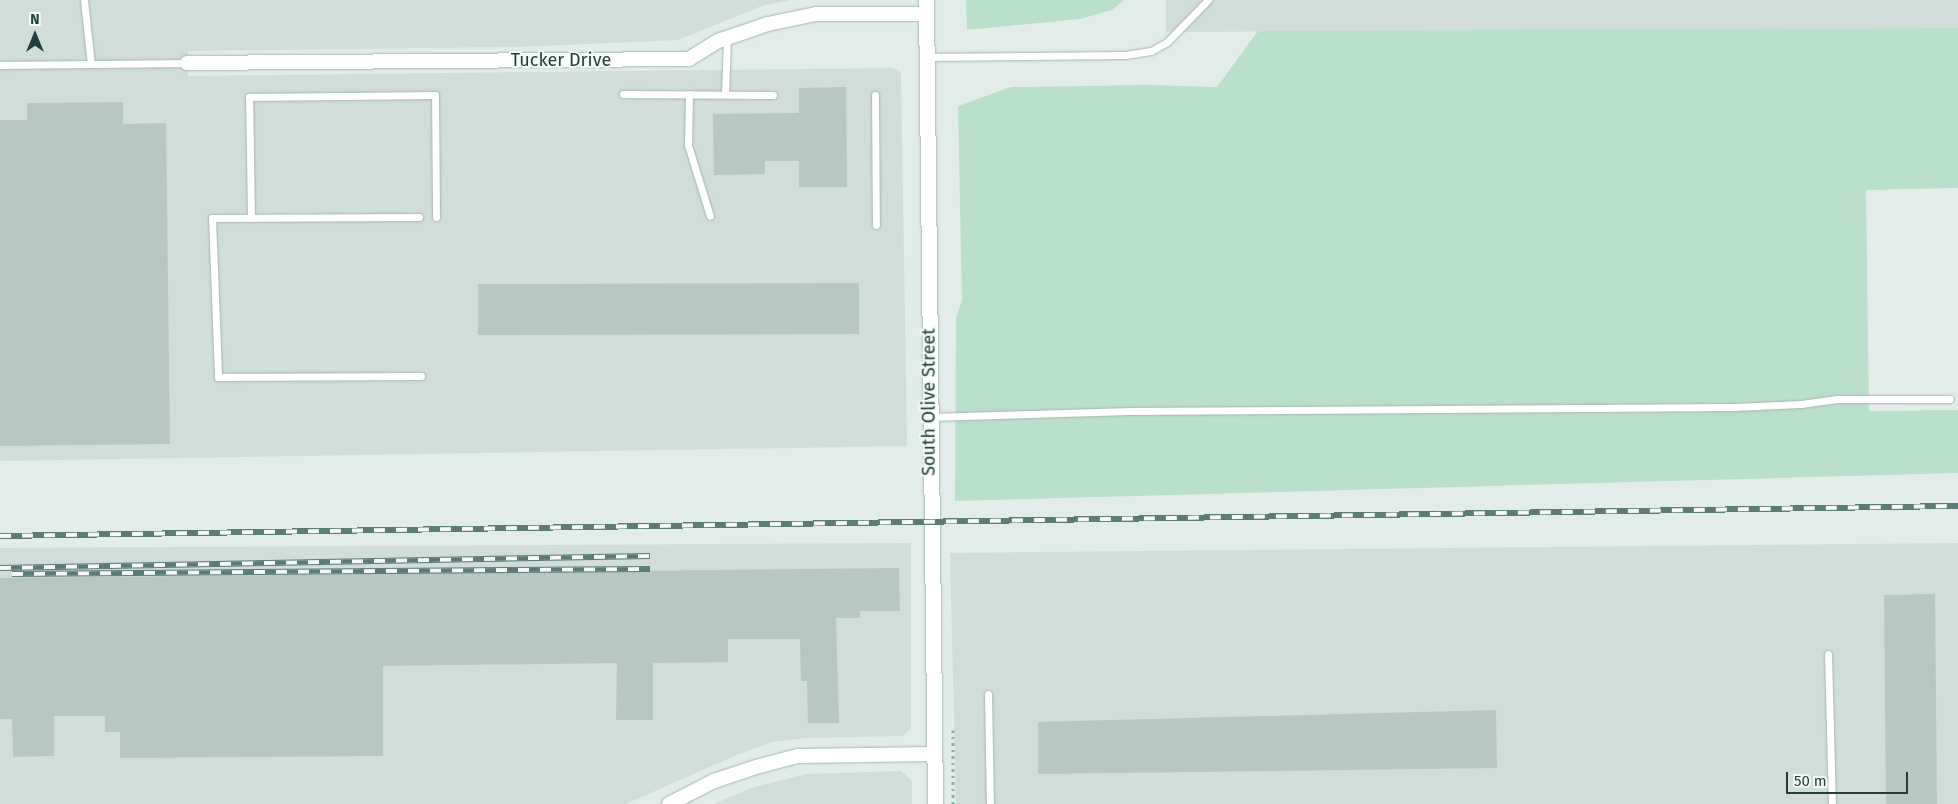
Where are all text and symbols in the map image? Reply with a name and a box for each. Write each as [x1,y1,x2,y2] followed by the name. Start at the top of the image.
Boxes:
[10,10,60,60] north arrow
[30,11,40,28] text: N
[511,49,611,71] street label: Tucker Drive
[918,328,940,476] street label: South Olive Street
[1788,762,1910,794] scale bar
[1794,772,1827,790] text: 50 m

